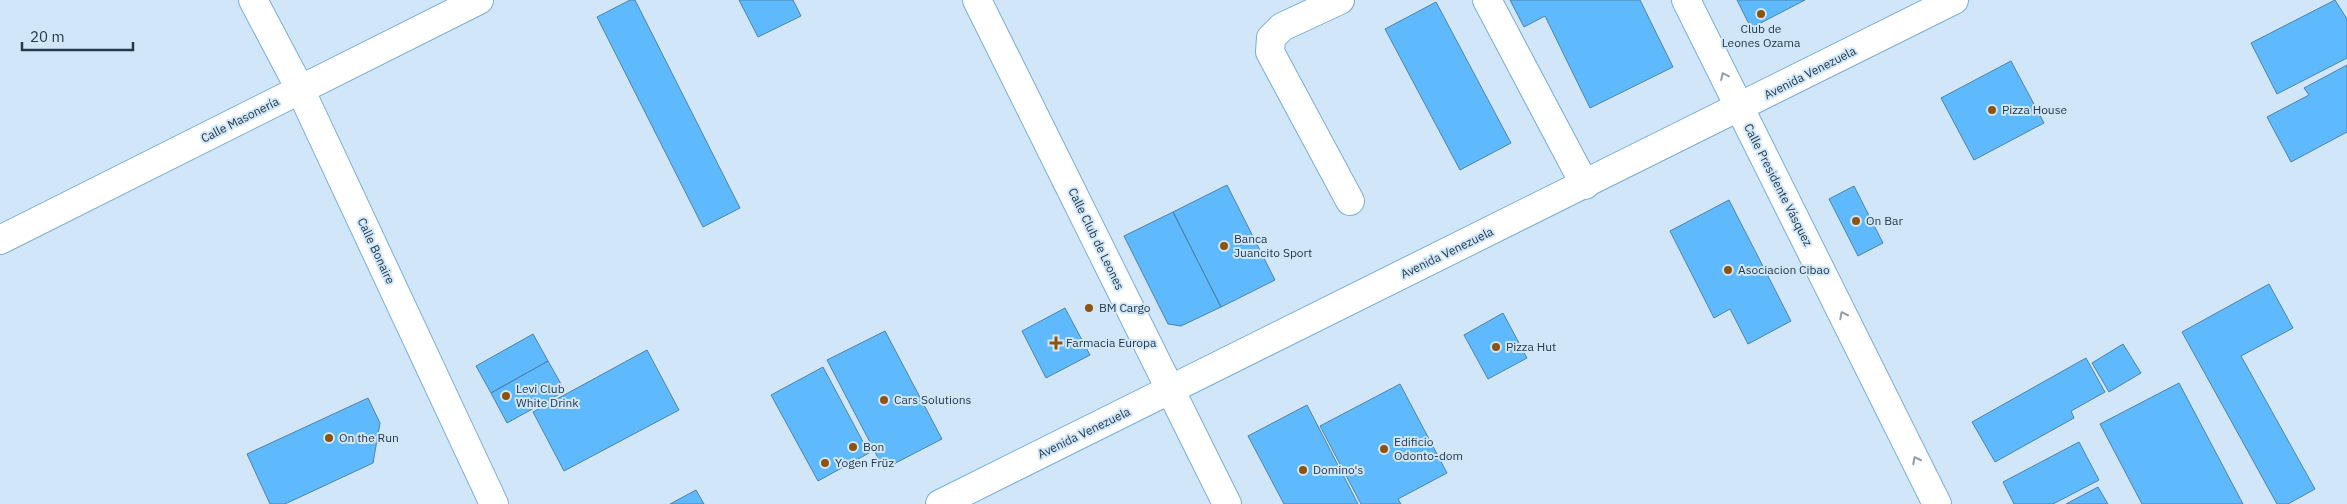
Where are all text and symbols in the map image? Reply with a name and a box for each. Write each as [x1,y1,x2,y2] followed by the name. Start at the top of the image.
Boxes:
[1755,8,1767,20] marker: Club de Leones Ozama
[22,20,134,52] scale bar
[1722,21,1801,50] place label: Club de Leones Ozama
[30,27,65,46] text: 20 m
[1761,43,1859,102] street label: Avenida Venezuela
[1719,72,1730,81] one-way arrow
[198,93,282,146] street label: Calle Masonería
[2002,102,2068,117] place label: Pizza House
[1986,104,1998,116] marker: Pizza House
[1741,121,1816,249] street label: Calle Presidente Vásquez
[1065,185,1128,292] street label: Calle Club de Leones
[1866,213,1903,228] place label: On Bar
[355,215,399,287] street label: Calle Bonaire
[1850,215,1862,227] marker: On Bar
[1398,223,1496,282] street label: Avenida Venezuela
[1234,231,1312,260] place label: Banca Juancito Sport
[1218,240,1230,252] marker: Banca Juancito Sport
[1738,262,1830,277] place label: Asociacion Cibao
[1722,264,1734,276] marker: Asociacion Cibao
[1099,300,1151,315] place label: BM Cargo
[1083,302,1095,314] marker: BM Cargo
[1839,311,1849,320] one-way arrow
[1066,335,1157,350] place label: Farmacia Europa
[1050,337,1062,349] marker: Farmacia Europa
[1506,339,1556,354] place label: Pizza Hut
[1490,341,1502,353] marker: Pizza Hut
[516,381,579,410] place label: Levi Club White Drink
[500,390,512,402] marker: Levi Club White Drink
[894,392,971,407] place label: Cars Solutions
[878,394,890,406] marker: Cars Solutions
[1035,403,1133,462] street label: Avenida Venezuela
[339,430,399,445] place label: On the Run
[323,432,335,444] marker: On the Run
[1394,434,1463,463] place label: Edificio Odonto-dom
[863,439,884,454] place label: Bon
[847,441,859,453] marker: Bon
[1378,443,1390,455] marker: Edificio Odonto-dom
[835,455,894,470] place label: Yogen Früz
[819,457,831,469] marker: Yogen Früz
[1912,457,1922,466] one-way arrow
[1313,462,1363,477] place label: Domino's
[1297,464,1309,476] marker: Domino's

